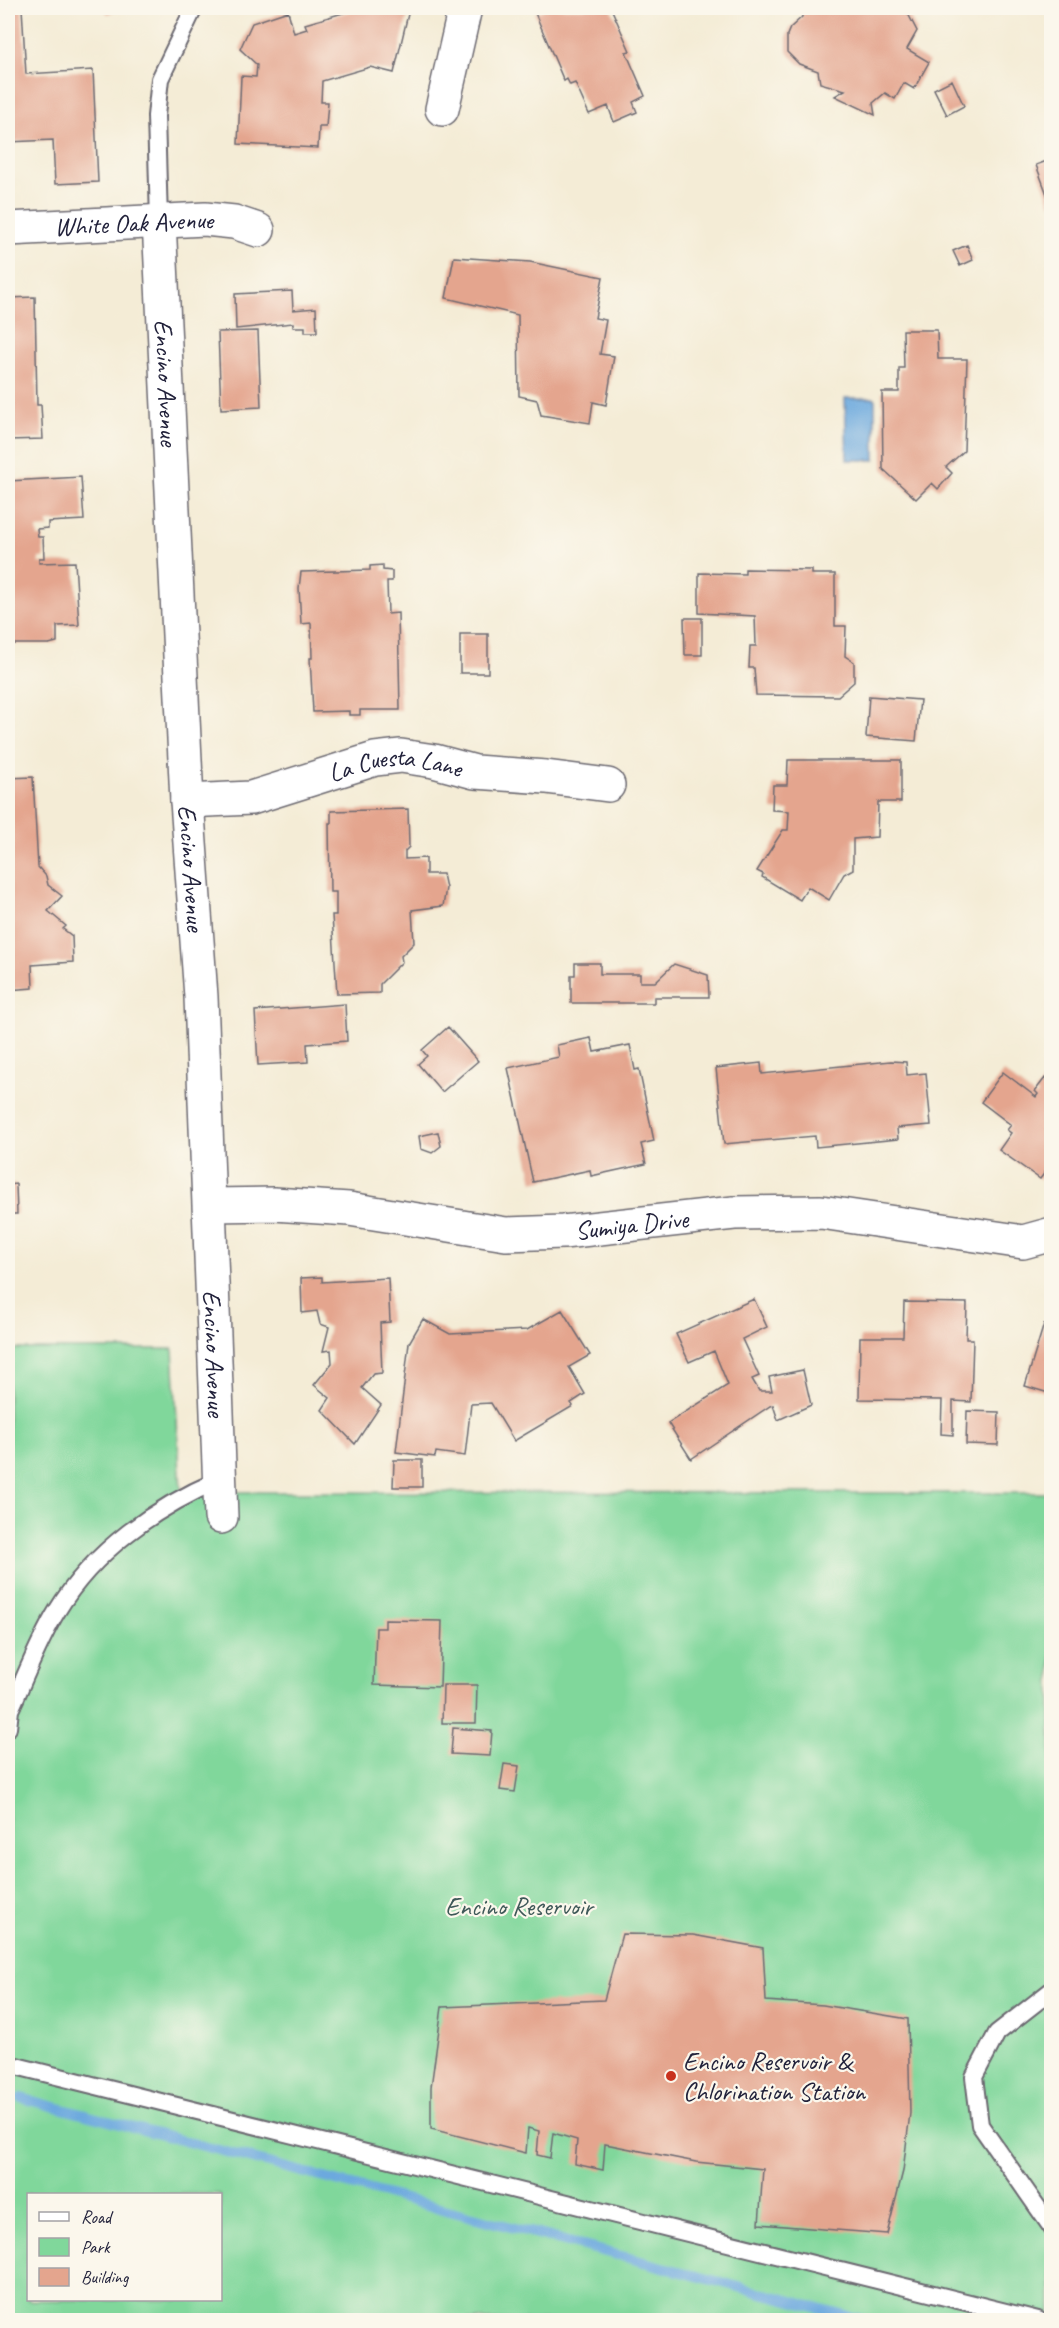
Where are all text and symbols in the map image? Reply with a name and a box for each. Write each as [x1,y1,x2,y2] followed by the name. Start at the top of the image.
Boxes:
[54,203,216,244] street label: White Oak Avenue
[147,319,186,448] street label: Encino Avenue
[324,740,467,790] street label: La Cuesta Lane
[170,804,212,934] street label: Encino Avenue
[573,1202,691,1248] street label: Sumiya Drive
[195,1290,233,1419] street label: Encino Avenue
[445,1890,595,1923] park label: Encino Reservoir
[683,2045,866,2108] place label: Encino Reservoir & Chlorination Station
[664,2069,678,2083] marker: Encino Reservoir & Chlorination Station
[27,2193,222,2301] legend
[81,2206,114,2228] text: Road
[81,2236,111,2258] text: Park
[81,2266,130,2288] text: Building

